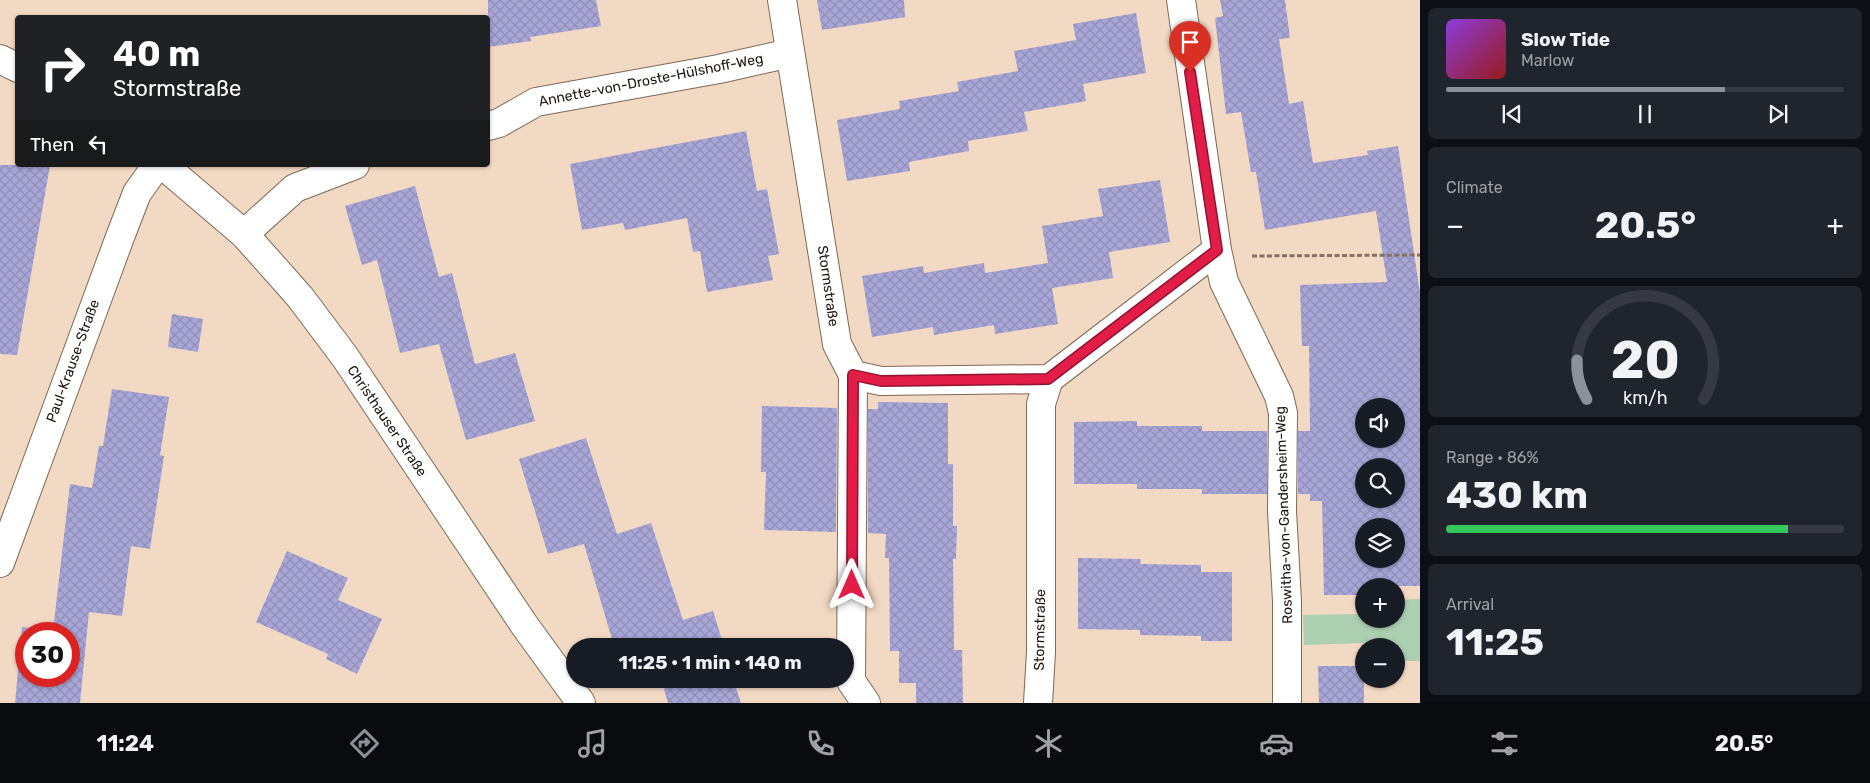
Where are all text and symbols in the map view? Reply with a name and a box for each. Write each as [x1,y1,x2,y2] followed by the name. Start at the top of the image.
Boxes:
[1169,21,1211,72] pin
[1176,28,1204,56] icon: arrive
[1521,28,1610,51] text: Slow Tide
[113,33,200,75] text: 40 m
[30,35,95,100] icon: right
[537,50,765,110] street label: Annette-von-Droste-Hülshoff-Weg
[1521,51,1574,70] text: Marlow
[113,75,241,102] text: Stormstraße
[1498,100,1526,128] icon: previous
[1631,100,1659,128] icon: pause
[1764,100,1792,128] icon: next
[84,130,112,158] icon: left
[30,133,74,156] text: Then
[1446,178,1503,197] text: Climate
[1595,202,1696,248] text: 20.5°
[1446,209,1464,242] text: −
[1827,209,1844,242] text: +
[814,244,842,328] street label: Stormstraße
[43,297,103,425] street label: Paul-Krause-Straße
[1610,329,1680,391] text: 20
[343,362,431,480] street label: Christhauser Straße
[1623,387,1667,408] text: km/h
[1355,398,1405,688] map controls
[1355,398,1405,448] button: sound
[1272,406,1296,624] street label: Roswitha-von-Gandersheim-Weg
[1446,448,1539,467] text: Range · 86%
[1355,458,1405,508] button: search
[1446,472,1588,518] text: 430 km
[1355,518,1405,568] button: layers
[825,558,877,610] position arrow
[1355,578,1405,628] button: +
[1031,589,1049,671] street label: Stormstraße
[1446,595,1494,614] text: Arrival
[1446,619,1544,665] text: 11:25
[15,622,80,687] speed limit sign: 30
[1355,638,1405,688] button: −
[618,651,802,674] text: 11:25 · 1 min · 140 m
[347,726,382,761] icon: directions
[575,726,610,761] icon: music
[803,726,838,761] icon: phone
[1031,726,1066,761] icon: climate
[1259,726,1294,761] icon: car
[1487,726,1522,761] icon: filters
[96,730,154,757] text: 11:24
[1715,730,1773,757] text: 20.5°

